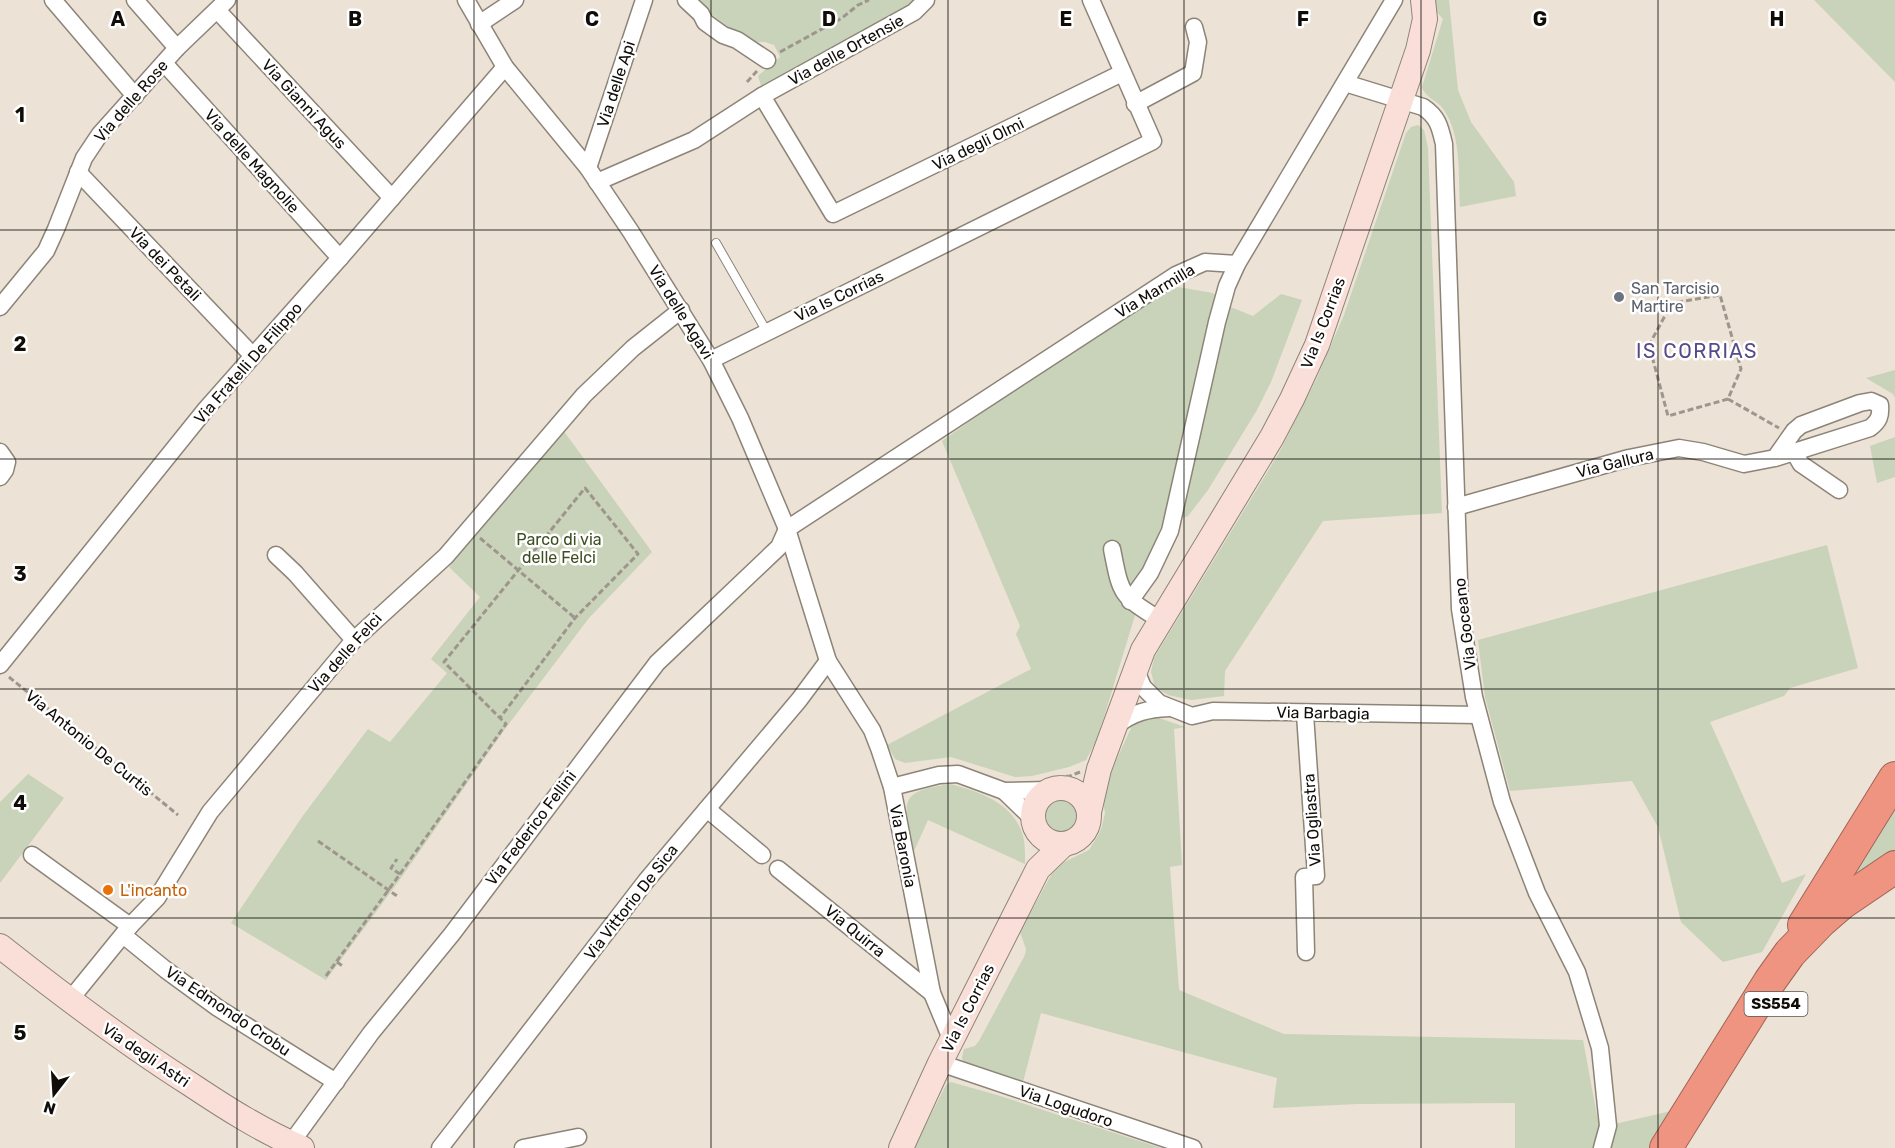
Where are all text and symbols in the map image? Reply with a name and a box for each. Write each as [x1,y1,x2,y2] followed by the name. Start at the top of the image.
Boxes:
[111,7,126,31] text: A
[348,7,362,31] text: B
[585,7,599,31] text: C
[822,7,836,31] text: D
[1060,7,1072,31] text: E
[1297,7,1309,31] text: F
[1533,7,1547,31] text: G
[1770,7,1784,31] text: H
[785,10,907,90] street label: Via delle Ortensie
[593,38,639,130] street label: Via delle Api
[258,55,350,153] street label: Via Gianni Agus
[90,56,172,146] street label: Via delle Rose
[15,103,25,127] text: 1
[200,105,304,217] street label: Via delle Magnolie
[929,114,1027,174] street label: Via degli Olmi
[125,223,205,305] street label: Via dei Petali
[1112,260,1198,322] street label: Via Marmilla
[645,261,717,363] street label: Via delle Agavi
[792,266,886,326] street label: Via Is Corrias
[1297,275,1349,371] street label: Via Is Corrias
[1631,279,1719,316] place label: San Tarcisio Martire
[1612,290,1626,304] marker: San Tarcisio Martire
[190,298,306,428] street label: Via Fratelli De Filippo
[14,332,27,356] text: 2
[1636,339,1758,363] district label: IS CORRIAS
[1574,444,1656,482] street label: Via Gallura
[516,530,602,567] park label: Parco di via delle Felci
[13,562,27,586] text: 3
[1450,577,1480,671] street label: Via Goceano
[304,609,386,697] street label: Via delle Felci
[22,686,156,800] street label: Via Antonio De Curtis
[1276,703,1370,723] street label: Via Barbagia
[482,767,580,889] street label: Via Federico Fellini
[1299,773,1325,867] street label: Via Ogliastra
[13,791,27,815] text: 4
[886,803,920,889] street label: Via Baronia
[580,841,682,963] street label: Via Vittorio De Sica
[120,881,187,900] place label: L'incanto
[101,883,115,897] marker: L'incanto
[821,901,889,961] street label: Via Quirra
[938,961,998,1055] street label: Via Is Corrias
[162,962,294,1060] street label: Via Edmondo Crobu
[1744,992,1808,1016] road number: SS554
[99,1019,193,1091] street label: Via degli Astri
[14,1021,27,1045] text: 5
[24,1064,84,1124] north arrow
[1017,1081,1115,1131] street label: Via Logudoro
[41,1097,58,1119] text: N

